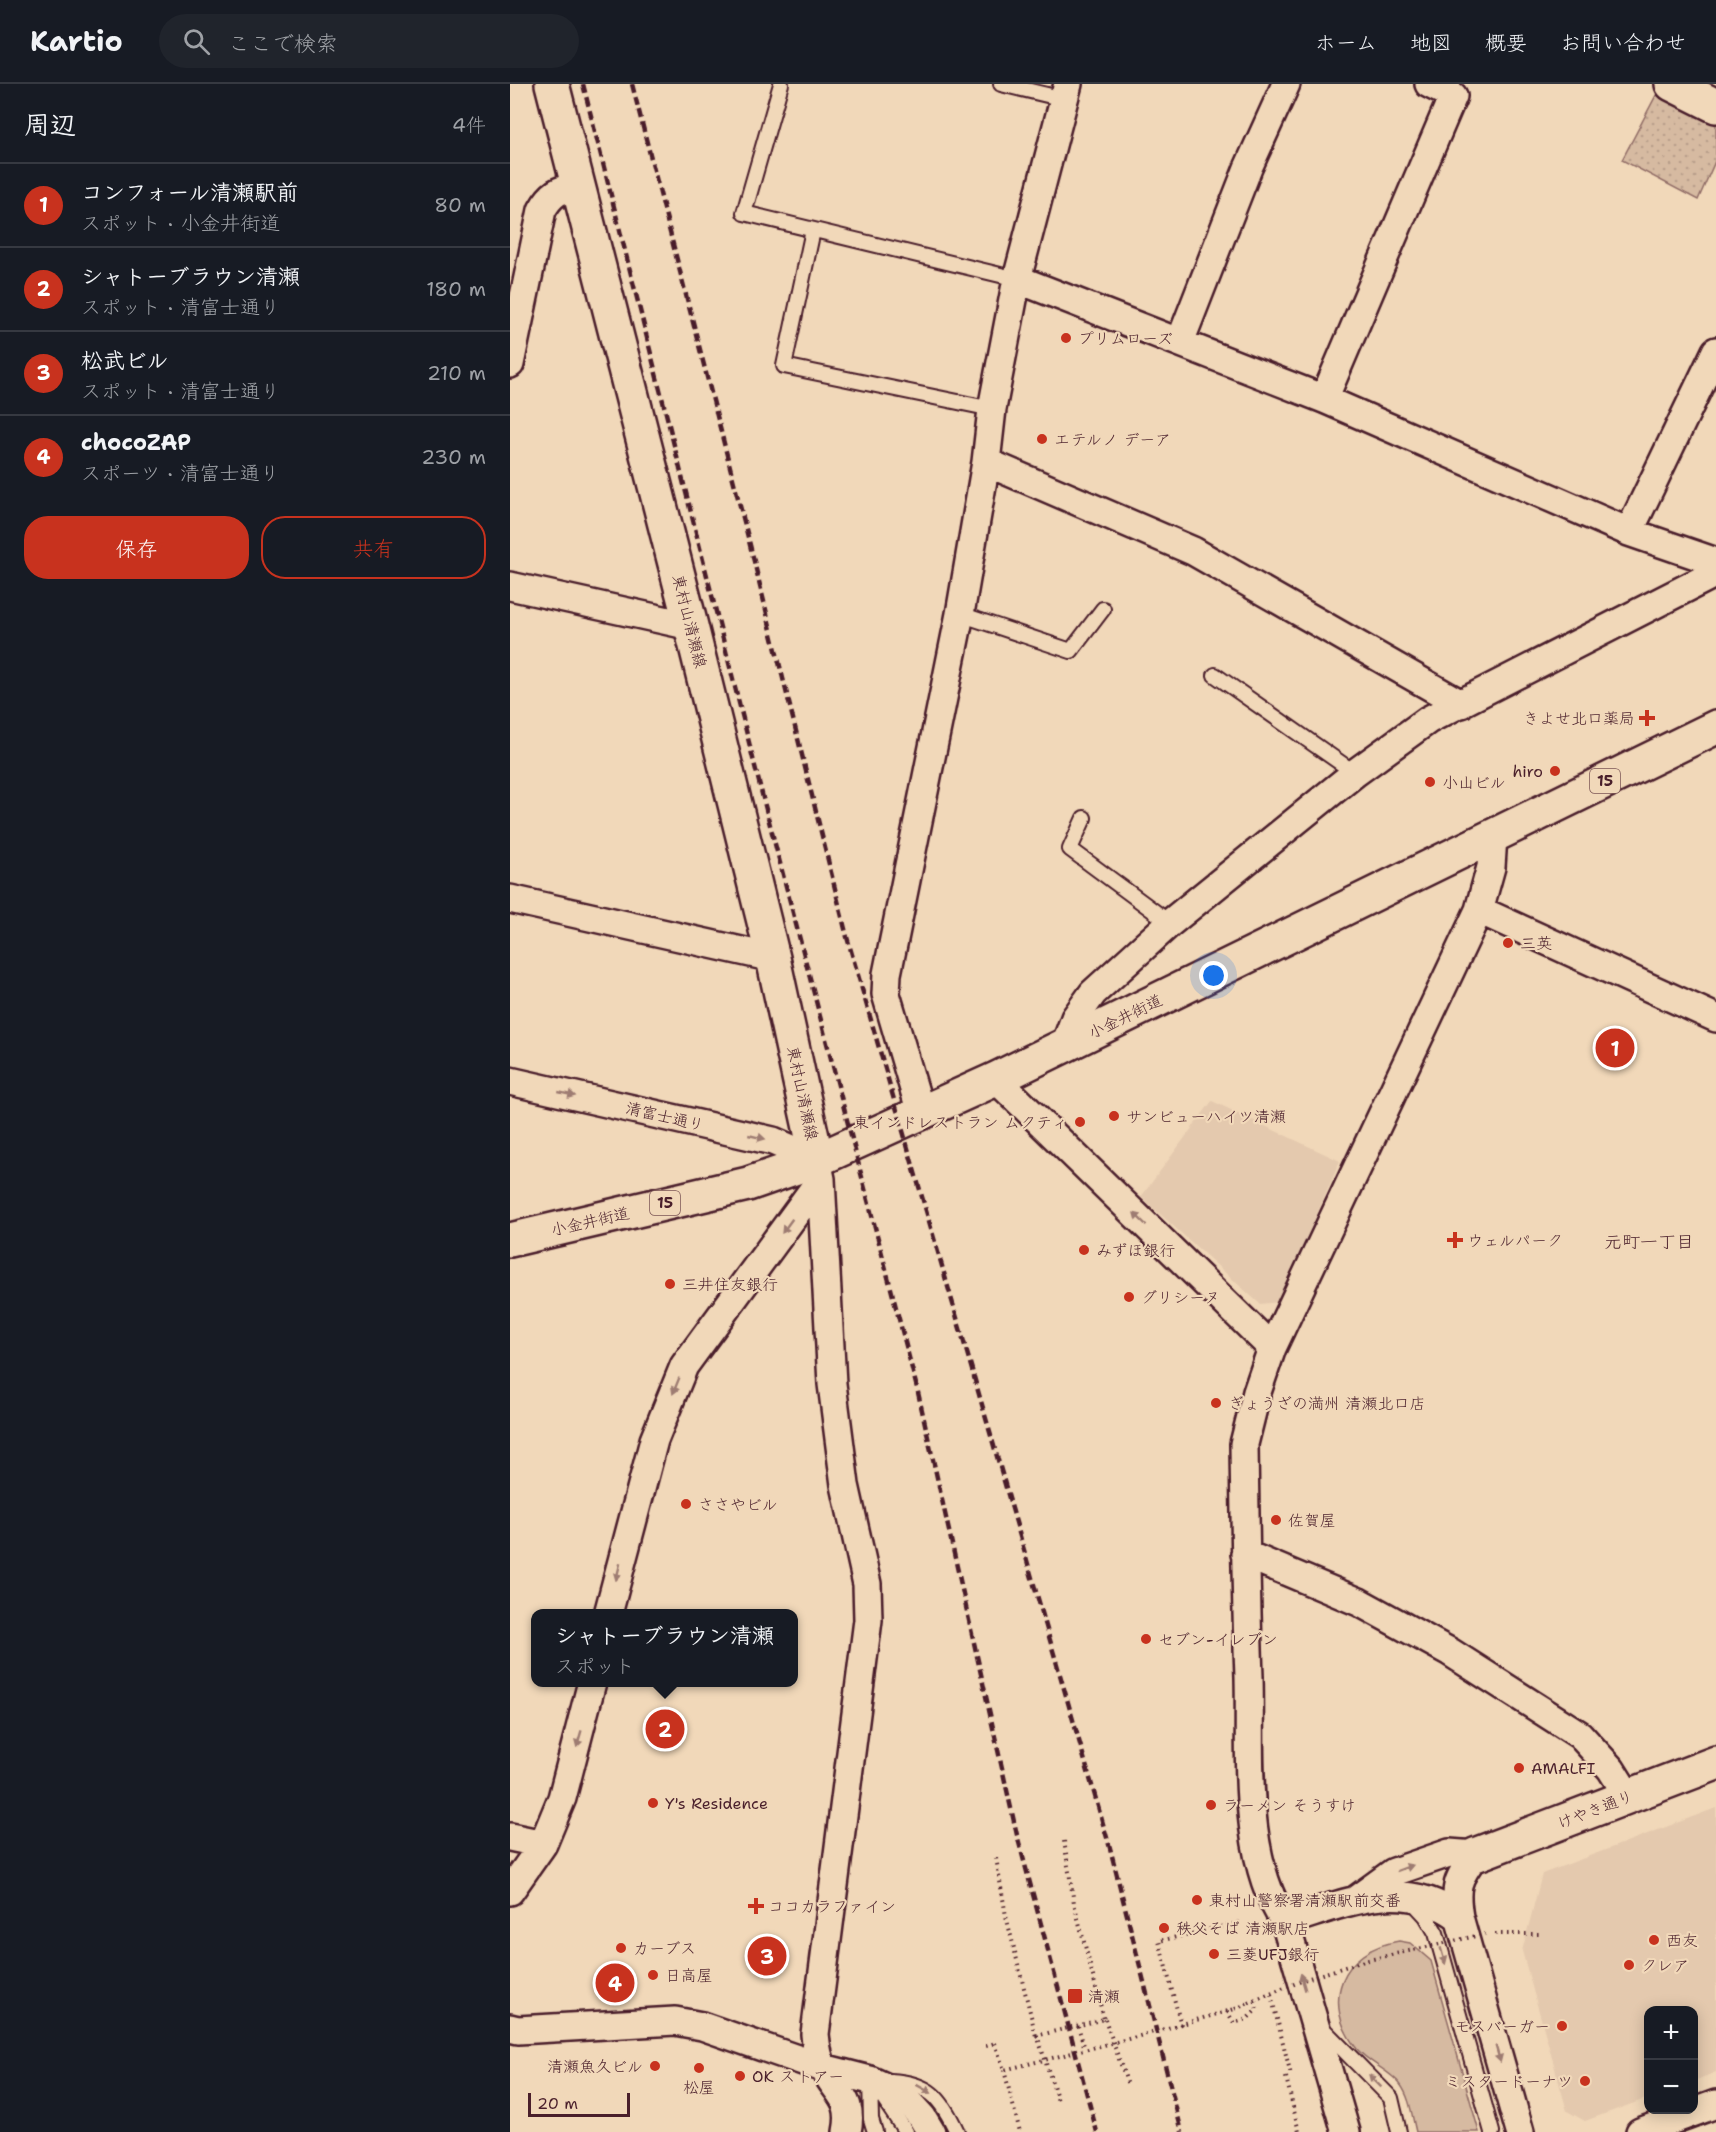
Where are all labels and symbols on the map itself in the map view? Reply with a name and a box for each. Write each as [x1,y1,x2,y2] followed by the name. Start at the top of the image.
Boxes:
[1078,328,1173,349] place label: プリムローズ
[1059,331,1073,345] marker: プリムローズ
[1054,429,1171,450] place label: エテルノ デーア
[1035,432,1049,446] marker: エテルノ デーア
[668,572,711,670] street label: 東村山清瀬線
[1523,708,1635,729] place label: きよせ北口薬局
[1640,711,1654,725] marker: きよせ北口薬局
[1513,761,1543,782] place label: hiro
[1548,764,1562,778] marker: hiro
[1590,769,1620,793] road number: 15
[1442,772,1506,793] place label: 小山ビル
[1423,775,1437,789] marker: 小山ビル
[1520,933,1552,954] place label: 三英
[1501,936,1515,950] marker: 三英
[1199,961,1228,990] your location
[1085,989,1166,1043] street label: 小金井街道
[1596,1026,1634,1070] pin: 1
[782,1044,823,1142] street label: 東村山清瀬線
[558,1090,577,1099] one-way arrow
[624,1097,706,1136] street label: 清富士通り
[1126,1106,1286,1127] place label: サンビューハイツ清瀬
[1107,1109,1121,1123] marker: サンビューハイツ清瀬
[853,1112,1068,1133] place label: 東インドレストラン ムクティ
[1073,1115,1087,1129] marker: 東インドレストラン ムクティ
[748,1133,766,1143] one-way arrow
[650,1191,680,1215] road number: 15
[549,1202,631,1241] street label: 小金井街道
[1133,1212,1148,1226] one-way arrow
[780,1218,793,1234] one-way arrow
[1467,1230,1563,1251] place label: ウェルパーク
[1604,1230,1694,1254] district label: 元町一丁目
[1448,1233,1462,1247] marker: ウェルパーク
[1096,1240,1175,1261] place label: みずほ銀行
[1077,1243,1091,1257] marker: みずほ銀行
[682,1274,778,1295] place label: 三井住友銀行
[663,1277,677,1291] marker: 三井住友銀行
[1141,1287,1220,1308] place label: グリシーヌ
[1122,1290,1136,1304] marker: グリシーヌ
[671,1377,680,1395] one-way arrow
[1228,1393,1425,1414] place label: ぎょうざの満州 清瀬北口店
[1209,1396,1223,1410] marker: ぎょうざの満州 清瀬北口店
[698,1494,778,1515] place label: ささやビル
[679,1497,693,1511] marker: ささやビル
[1288,1510,1336,1531] place label: 佐賀屋
[1269,1513,1283,1527] marker: 佐賀屋
[612,1562,622,1581] one-way arrow
[1158,1629,1278,1650] place label: セブン-イレブン
[1139,1632,1153,1646] marker: セブン-イレブン
[646,1706,684,1752] pin: 2
[574,1730,583,1748] one-way arrow
[1531,1758,1595,1779] place label: AMALFI
[1512,1761,1526,1775] marker: AMALFI
[1554,1785,1636,1834] street label: けやき通り
[665,1793,768,1814] place label: Y's Residence
[1223,1795,1356,1816] place label: ラーメン そうすけ
[646,1796,660,1810] marker: Y's Residence
[1204,1798,1218,1812] marker: ラーメン そうすけ
[1396,1863,1414,1873] one-way arrow
[1209,1890,1401,1911] place label: 東村山警察署清瀬駅前交番
[1190,1893,1204,1907] marker: 東村山警察署清瀬駅前交番
[768,1896,896,1917] place label: ココカラファイン
[749,1899,763,1913] marker: ココカラファイン
[1176,1918,1309,1939] place label: 秩父そば 清瀬駅店
[1157,1921,1171,1935] marker: 秩父そば 清瀬駅店
[1666,1930,1698,1951] place label: 西友
[1647,1933,1661,1947] marker: 西友
[748,1934,786,1978] pin: 3
[633,1938,696,1959] place label: カーブス
[614,1941,628,1955] marker: カーブス
[1226,1944,1319,1965] place label: 三菱UFJ銀行
[1207,1947,1221,1961] marker: 三菱UFJ銀行
[1438,1947,1448,1966] one-way arrow
[1641,1955,1689,1976] place label: クレア
[1622,1958,1636,1972] marker: クレア
[596,1960,634,2006] pin: 4
[665,1965,713,1986] place label: 日高屋
[646,1968,660,1982] marker: 日高屋
[1298,1973,1307,1991] one-way arrow
[1088,1986,1120,2007] place label: 清瀬
[1066,1987,1084,2005] marker: 清瀬
[1454,2016,1550,2037] place label: モスバーガー
[1555,2019,1569,2033] marker: モスバーガー
[1494,2045,1503,2063] one-way arrow
[547,2056,643,2077] place label: 清瀬魚久ビル
[648,2059,662,2073] marker: 清瀬魚久ビル
[692,2061,706,2075] marker: 松屋
[752,2066,844,2087] place label: OK ストアー
[733,2069,747,2083] marker: OK ストアー
[1445,2071,1573,2092] place label: ミスタードーナツ
[1578,2074,1592,2088] marker: ミスタードーナツ
[1368,2075,1382,2089] one-way arrow
[683,2077,715,2098] place label: 松屋
[916,2084,933,2094] one-way arrow
[528,2090,630,2118] scale bar

